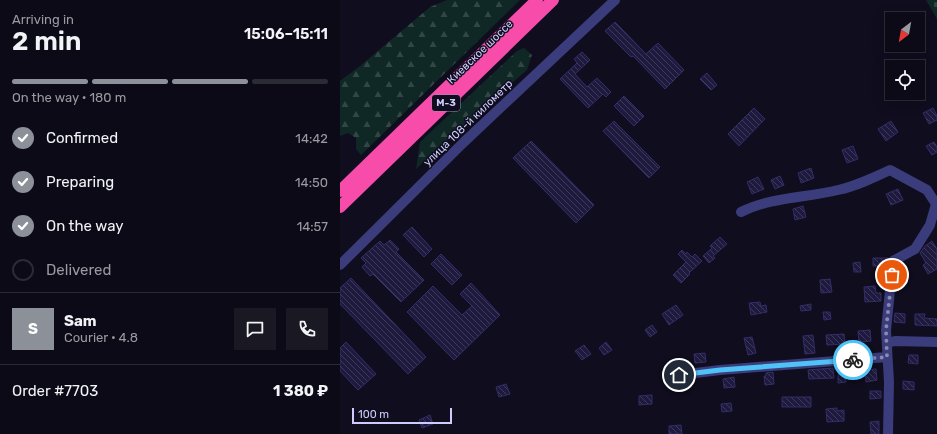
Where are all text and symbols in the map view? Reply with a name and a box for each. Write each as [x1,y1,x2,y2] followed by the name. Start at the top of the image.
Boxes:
[12,12,74,27] text: Arriving in
[885,12,925,52] north arrow
[885,12,925,100] map controls
[444,17,516,87] street label: Киевское шоссе
[244,25,328,43] text: 15:06–15:11
[12,26,81,57] text: 2 min
[885,60,925,100] button: locate
[421,77,515,169] street label: улица 108-й километр
[12,90,126,105] text: On the way · 180 m
[432,95,460,111] road number: М-3
[12,127,34,149] icon: check
[46,129,118,147] text: Confirmed
[295,131,328,146] text: 14:42
[12,171,34,193] icon: check
[46,173,114,191] text: Preparing
[295,175,328,190] text: 14:50
[12,215,34,237] icon: check
[46,217,124,235] text: On the way
[297,219,328,234] text: 14:57
[875,258,909,292] pin
[46,261,111,279] text: Delivered
[881,264,903,286] icon: bag
[234,308,276,350] button: chat
[286,308,328,350] button: phone
[64,312,97,330] text: Sam
[28,320,38,338] text: S
[64,330,138,345] text: Courier · 4.8
[833,340,873,380] courier
[842,349,864,371] icon: bike
[662,358,696,392] pin
[668,364,690,386] icon: home
[12,382,98,400] text: Order #7703
[273,382,328,400] text: 1 380 ₽
[352,406,452,425] scale bar
[358,408,389,421] text: 100 m

